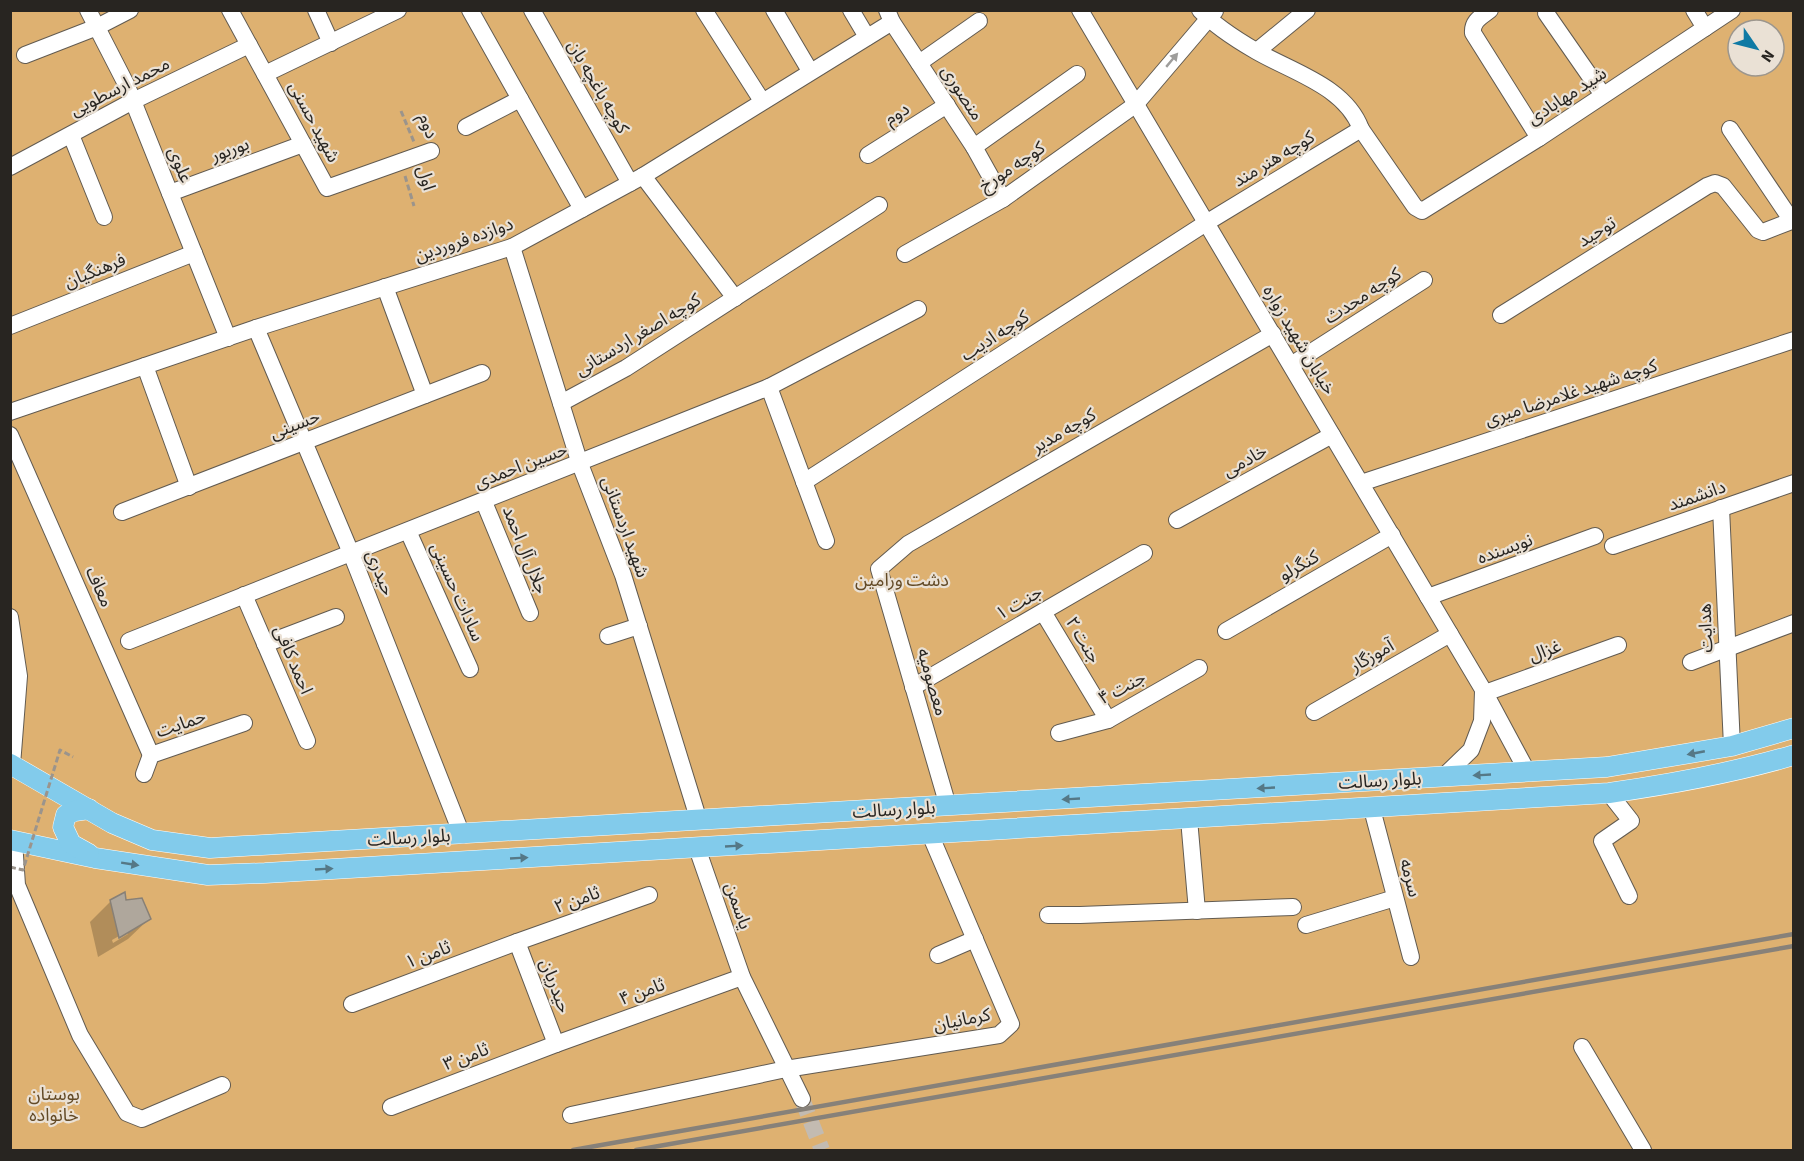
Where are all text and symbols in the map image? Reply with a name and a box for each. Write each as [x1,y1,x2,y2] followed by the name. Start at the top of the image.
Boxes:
[1726,18,1786,78] north arrow
[561,36,635,139] street label: کوچه باغچه بان
[1755,45,1780,67] text: N
[66,51,174,123] street label: محمد ارسطویی
[1166,52,1178,67] one-way arrow
[935,60,989,126] street label: منصوری
[1522,61,1612,131] street label: شید مهابادی
[282,77,346,167] street label: شهید حسنی
[880,97,915,132] street label: دوم
[411,110,444,143] street label: دوم
[1228,124,1320,193] street label: کوچه هنر مند
[206,132,253,169] street label: بوربور
[974,135,1051,198] street label: کوچه مورخ
[162,143,198,187] street label: علوی
[410,162,442,194] street label: اول
[411,211,517,269] street label: دوازده فروردین
[1573,211,1621,253] street label: توحید
[60,247,130,295] street label: فرهنگیان
[1320,261,1407,330] street label: کوچه محدث
[1256,280,1342,400] street label: خیابان شهید زواره
[570,287,706,382] street label: کوچه اصغر اردستانی
[956,304,1034,367] street label: کوچه ادیب
[1482,353,1661,433] street label: کوچه شهید غلامرضا میری
[1026,402,1101,460] street label: کوچه مدیر
[266,404,324,446] street label: حسینی
[471,437,571,495] street label: حسین احمدی
[1218,439,1272,483] street label: خادمی
[595,473,655,581] street label: شهید اردستانی
[1665,475,1729,517] street label: دانشمند
[496,502,554,598] street label: جلال آل احمد
[1474,527,1536,571] street label: نویسنده
[424,539,490,645] street label: سادات حسینی
[1274,544,1324,587] street label: کنگرلو
[360,546,400,600] street label: حیدری
[79,563,119,611] street label: معاف
[855,568,949,593] park label: دشت ورامین
[991,580,1047,626] street label: جنت ۱
[1693,603,1719,653] street label: هدایت
[1059,612,1107,668] street label: جنت ۲
[267,622,319,698] street label: احمد کافی
[1344,633,1399,679] street label: آموزگار
[1525,634,1565,668] street label: غزال
[910,645,954,719] street label: معصومیه
[1094,665,1150,711] street label: جنت ۴
[153,704,209,744] street label: حمایت
[1687,749,1706,758] one-way arrow
[1338,766,1422,796] street label: بلوار رسالت
[1472,771,1491,780] one-way arrow
[1257,783,1276,793] one-way arrow
[852,795,936,825] street label: بلوار رسالت
[1062,795,1081,804] one-way arrow
[367,823,451,853] street label: بلوار رسالت
[725,841,744,850] one-way arrow
[509,854,528,863] one-way arrow
[1393,856,1427,900] street label: سرمه
[120,859,139,868] one-way arrow
[314,865,333,874] one-way arrow
[718,879,758,933] street label: یاسمن
[551,880,603,920] street label: ثامن ۲
[402,935,454,975] street label: ثامن ۱
[533,955,577,1017] street label: حیدریان
[616,972,668,1012] street label: ثامن ۴
[931,1002,993,1038] street label: کرمانیان
[440,1037,492,1077] street label: ثامن ۳
[28,1082,80,1128] park label: بوستان خانواده

